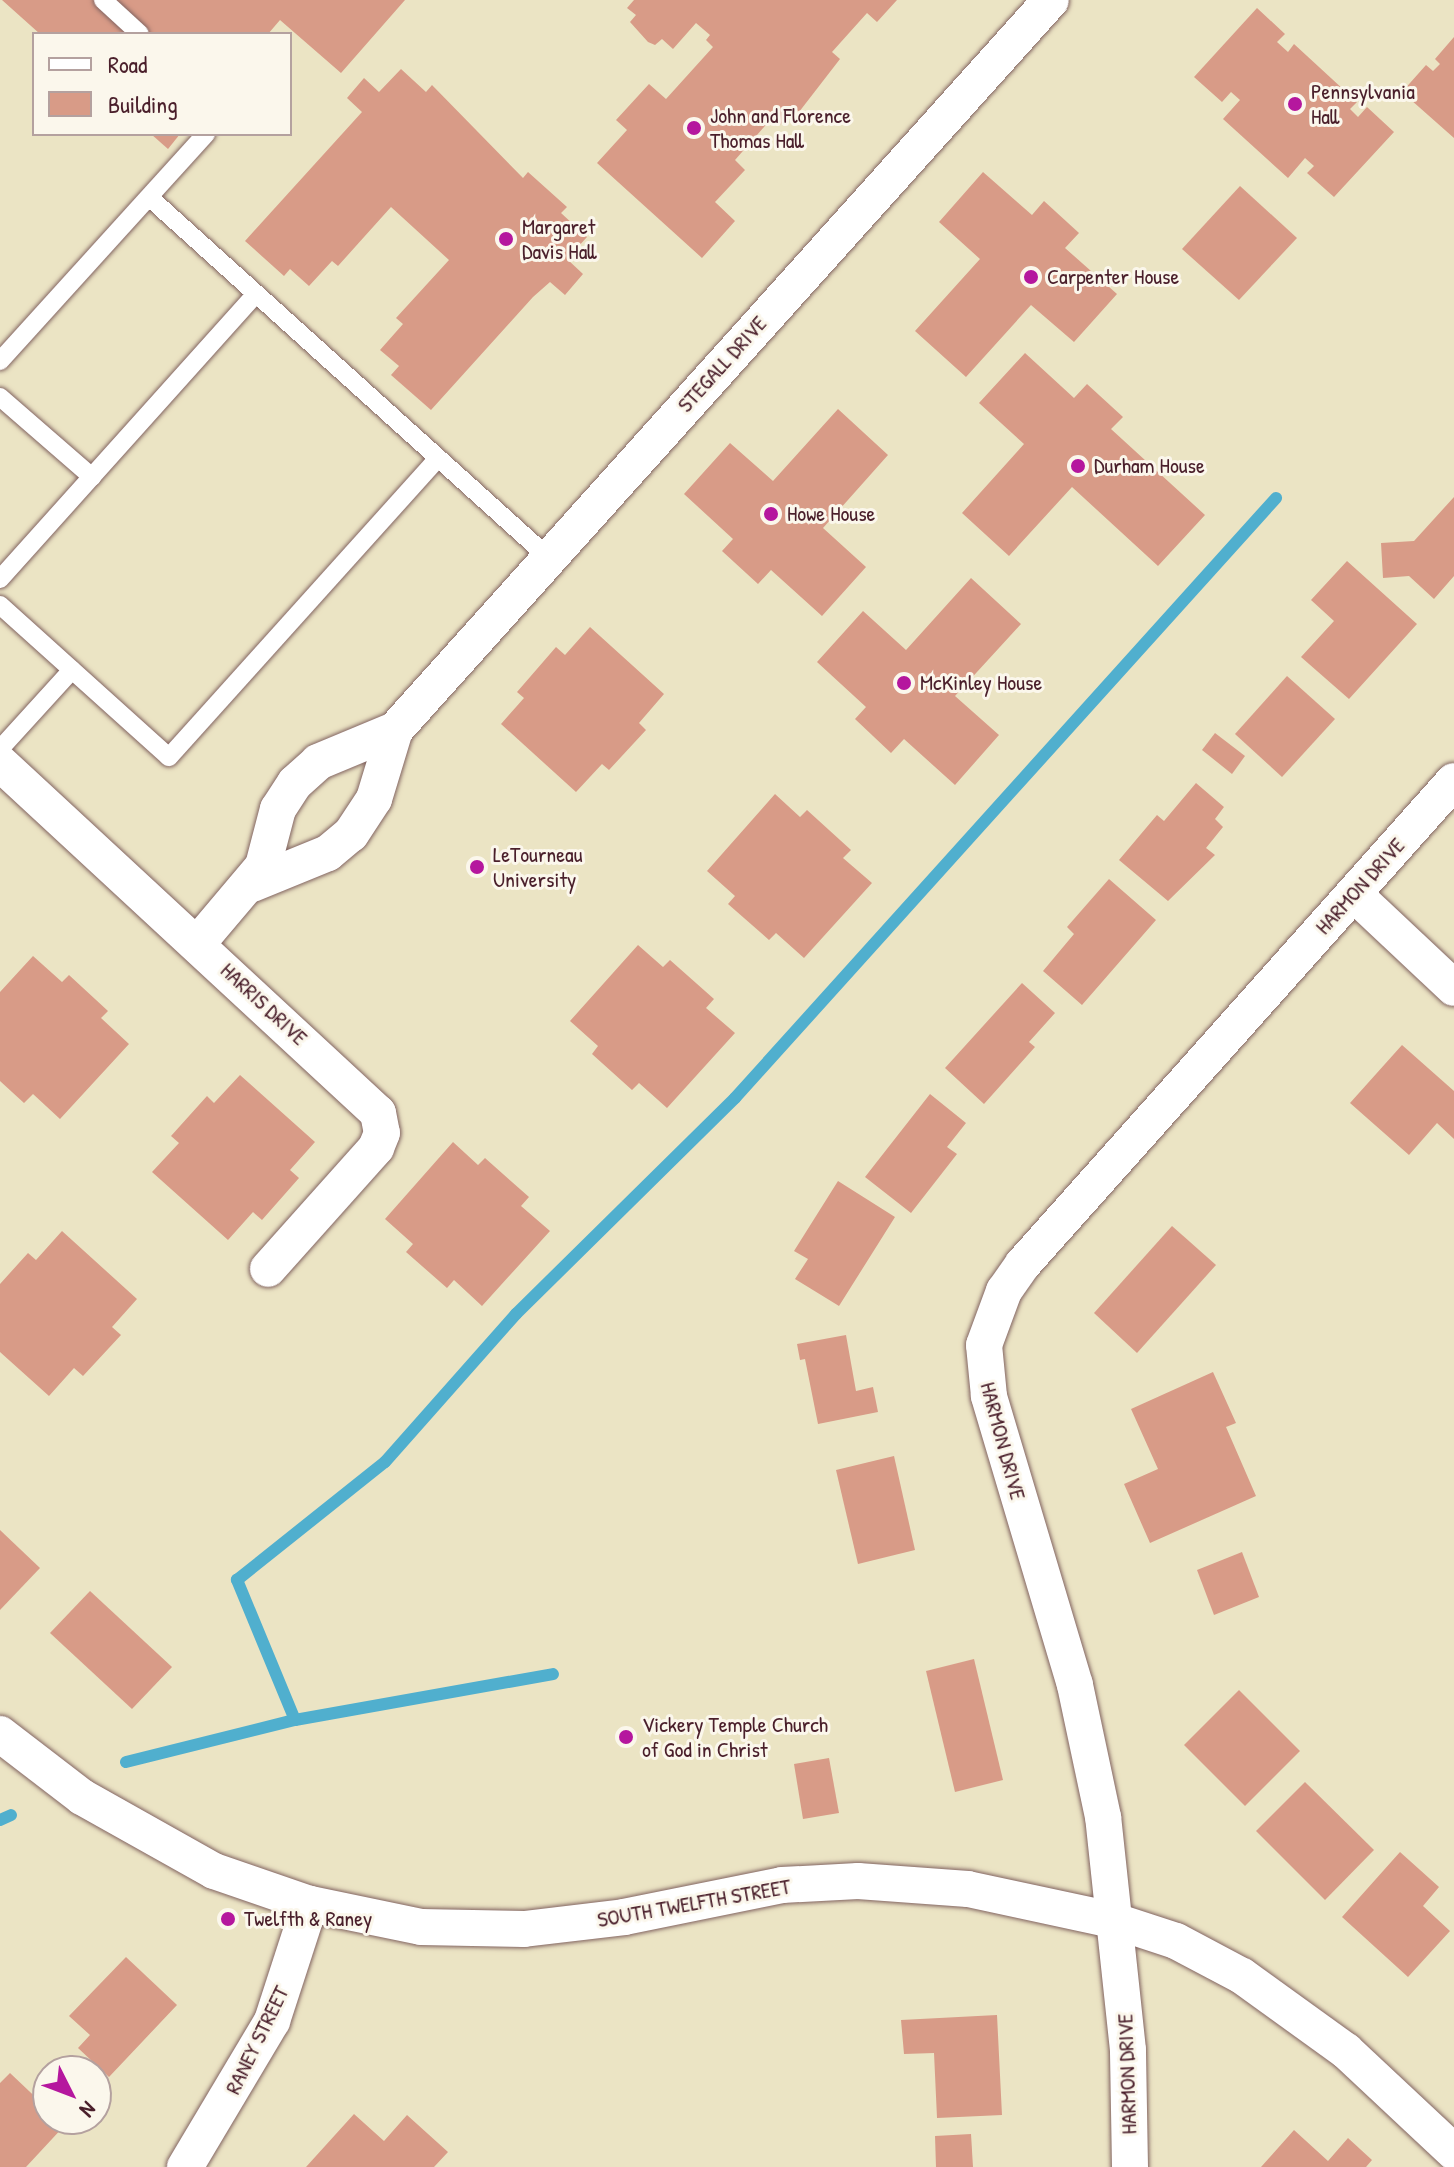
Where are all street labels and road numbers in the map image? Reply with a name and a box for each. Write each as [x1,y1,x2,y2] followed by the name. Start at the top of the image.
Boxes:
[672,310,772,418] street label: STEGALL DRIVE
[1310,832,1410,940] street label: HARMON DRIVE
[215,957,313,1051] street label: HARRIS DRIVE
[975,1379,1031,1503] street label: HARMON DRIVE
[595,1873,793,1933] street label: SOUTH TWELFTH STREET
[219,1982,295,2098] street label: RANEY STREET
[1112,2013,1142,2135] street label: HARMON DRIVE

